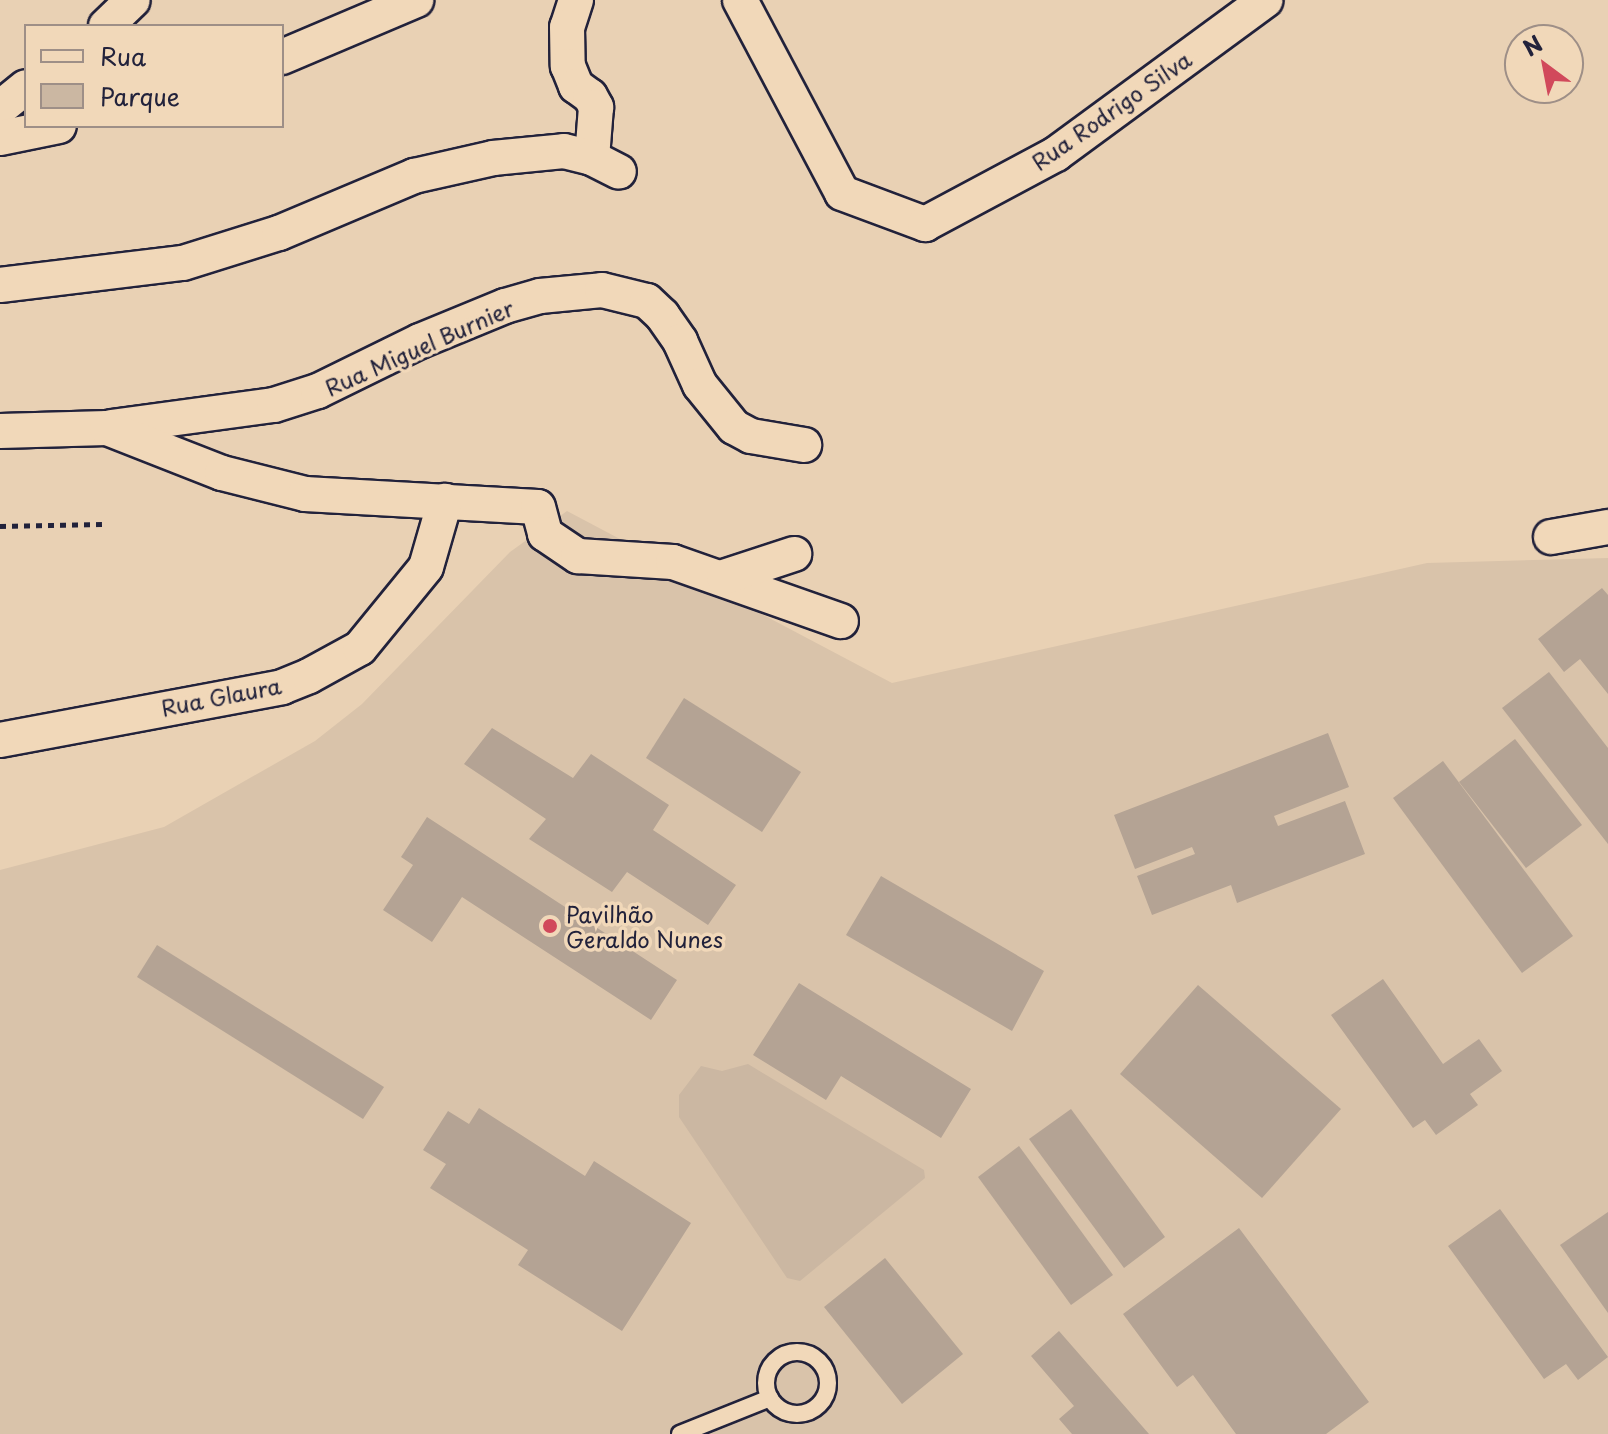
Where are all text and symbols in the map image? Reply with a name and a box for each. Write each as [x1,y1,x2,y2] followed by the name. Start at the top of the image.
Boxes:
[24,24,284,128] legend
[1504,24,1584,104] north arrow
[1516,26,1548,64] text: N
[100,38,146,74] text: Rua
[1026,45,1196,175] street label: Rua Rodrigo Silva
[100,78,180,114] text: Parque
[319,293,519,401] street label: Rua Miguel Burnier
[159,671,283,721] street label: Rua Glaura
[566,900,723,952] place label: Pavilhão Geraldo Nunes
[541,917,559,935] marker: Pavilhão Geraldo Nunes

